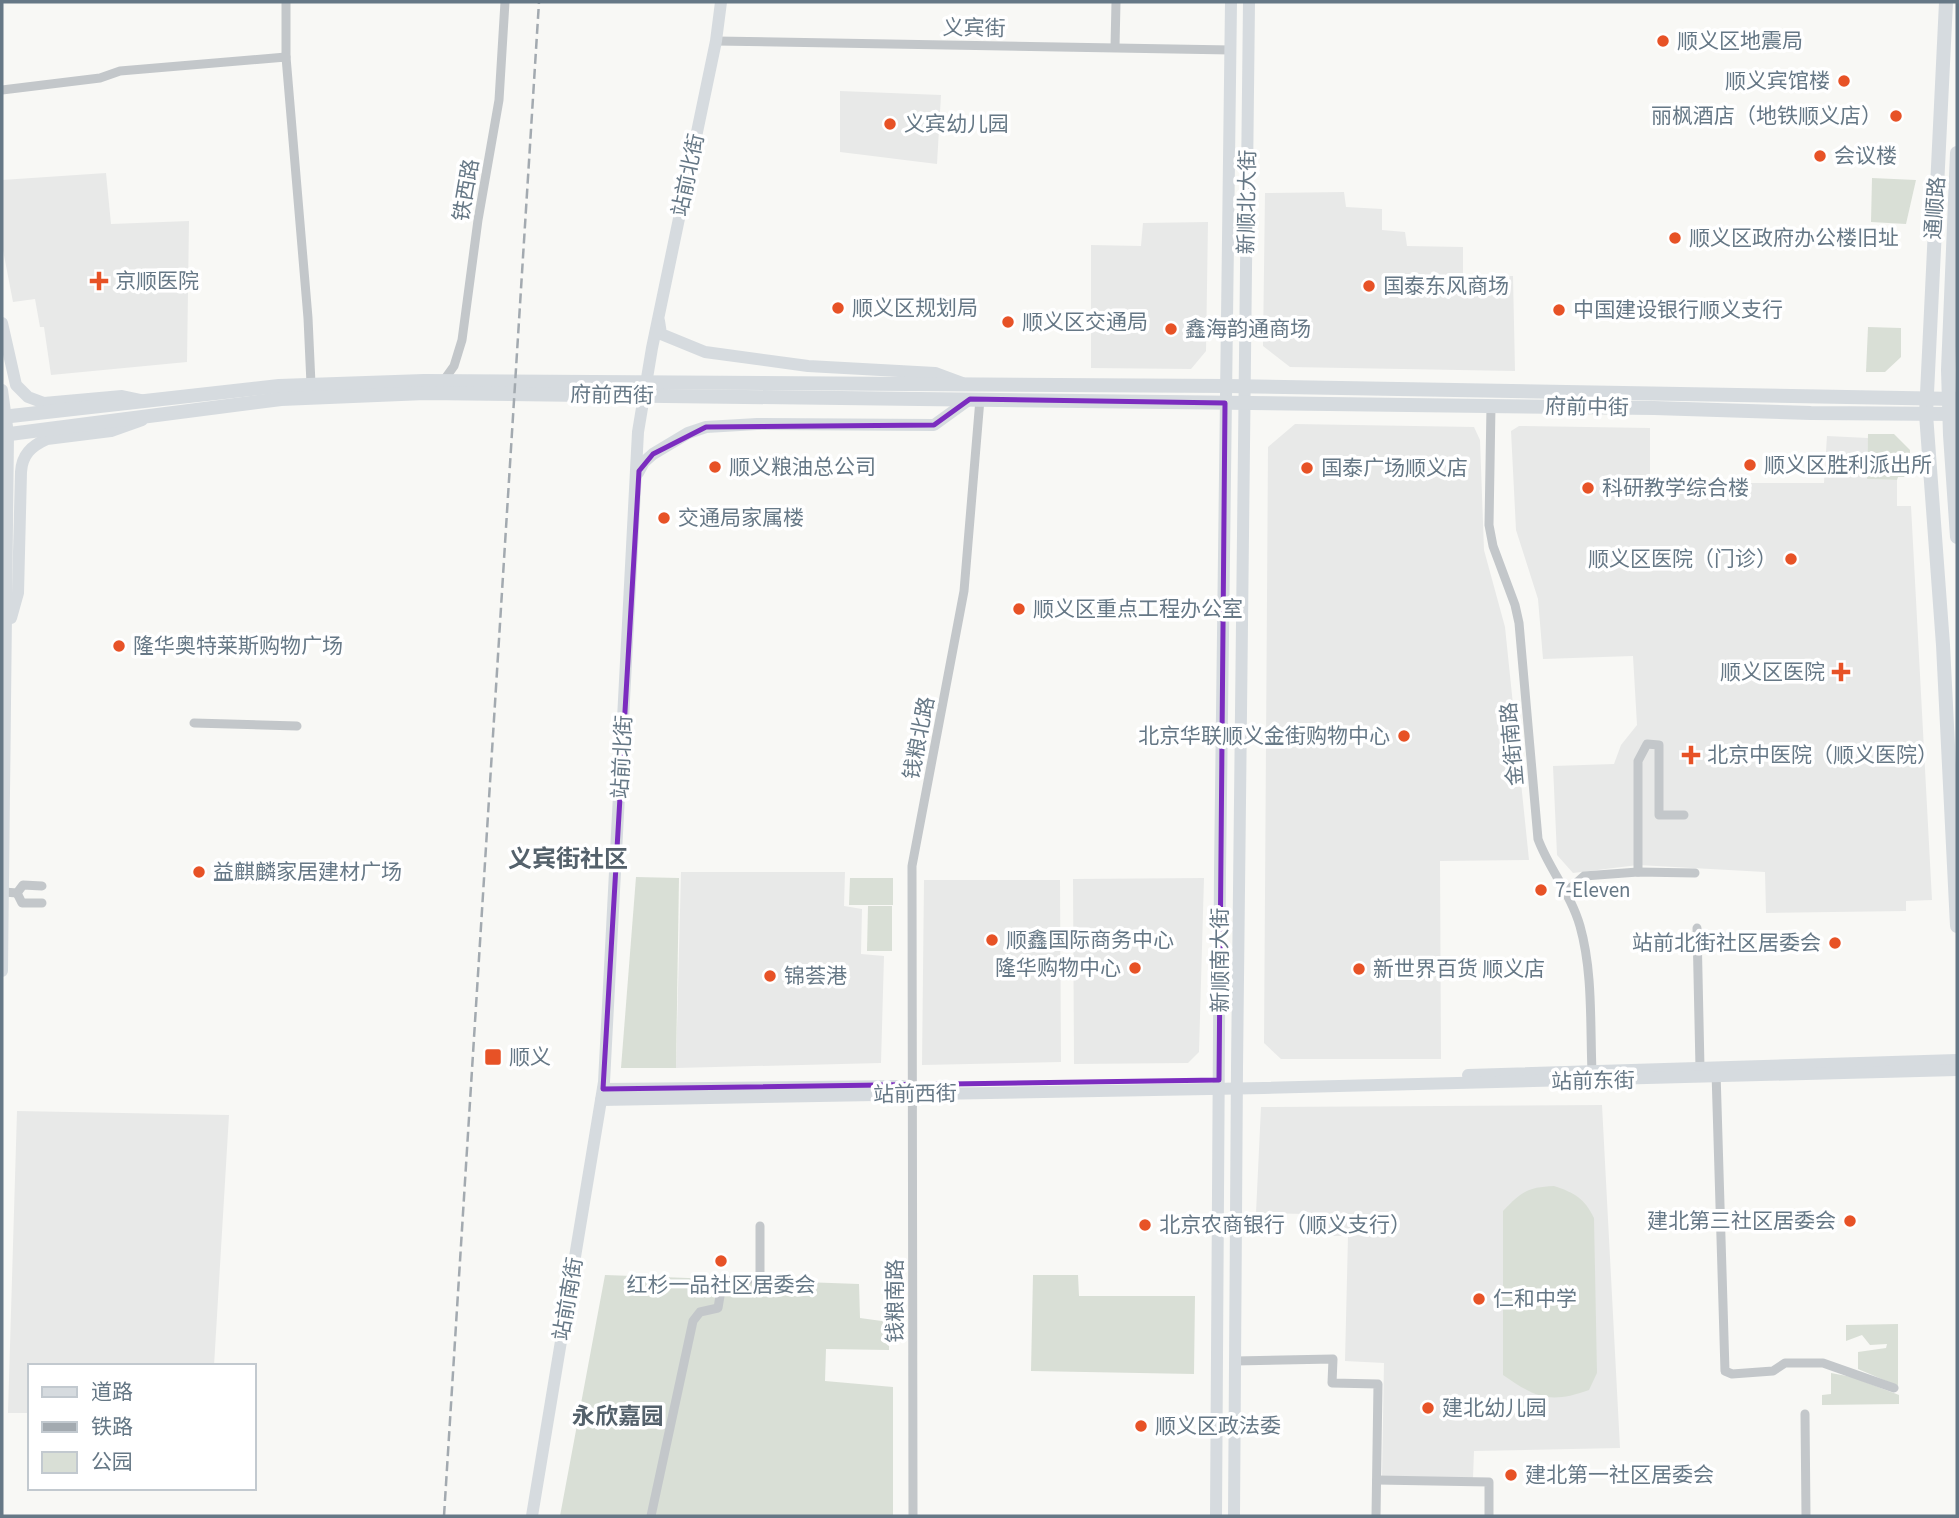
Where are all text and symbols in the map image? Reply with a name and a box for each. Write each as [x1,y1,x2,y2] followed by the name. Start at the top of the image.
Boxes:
[942,12,1006,44] street label: 义宾街
[1677,26,1803,56] place label: 顺义区地震局
[1655,33,1671,49] marker: 顺义区地震局
[1725,66,1830,96] place label: 顺义宾馆楼
[1836,73,1852,89] marker: 顺义宾馆楼
[1651,101,1882,131] place label: 丽枫酒店（地铁顺义店）
[1888,108,1904,124] marker: 丽枫酒店（地铁顺义店）
[904,109,1009,139] place label: 义宾幼儿园
[882,116,898,132] marker: 义宾幼儿园
[665,131,711,219] street label: 站前北街
[1834,141,1897,171] place label: 会议楼
[1812,148,1828,164] marker: 会议楼
[1231,149,1263,255] street label: 新顺北大街
[446,156,486,224] street label: 铁西路
[1918,176,1952,240] street label: 通顺路
[1689,223,1899,253] place label: 顺义区政府办公楼旧址
[1667,230,1683,246] marker: 顺义区政府办公楼旧址
[115,266,199,296] place label: 京顺医院
[89,271,109,291] marker: 京顺医院
[1383,271,1509,301] place label: 国泰东风商场
[1361,278,1377,294] marker: 国泰东风商场
[852,293,978,323] place label: 顺义区规划局
[1573,295,1783,325] place label: 中国建设银行顺义支行
[830,300,846,316] marker: 顺义区规划局
[1551,302,1567,318] marker: 中国建设银行顺义支行
[1022,307,1148,337] place label: 顺义区交通局
[1000,314,1016,330] marker: 顺义区交通局
[1185,314,1311,344] place label: 鑫海韵通商场
[1163,321,1179,337] marker: 鑫海韵通商场
[570,379,654,411] street label: 府前西街
[1545,391,1629,423] street label: 府前中街
[1764,450,1932,480] place label: 顺义区胜利派出所
[729,452,876,482] place label: 顺义粮油总公司
[1321,453,1468,483] place label: 国泰广场顺义店
[1742,457,1758,473] marker: 顺义区胜利派出所
[707,459,723,475] marker: 顺义粮油总公司
[1299,460,1315,476] marker: 国泰广场顺义店
[1602,473,1749,503] place label: 科研教学综合楼
[1580,480,1596,496] marker: 科研教学综合楼
[678,503,804,533] place label: 交通局家属楼
[656,510,672,526] marker: 交通局家属楼
[1588,544,1777,574] place label: 顺义区医院（门诊）
[1783,551,1799,567] marker: 顺义区医院（门诊）
[1033,594,1243,624] place label: 顺义区重点工程办公室
[1011,601,1027,617] marker: 顺义区重点工程办公室
[133,631,343,661] place label: 隆华奥特莱斯购物广场
[111,638,127,654] marker: 隆华奥特莱斯购物广场
[1720,657,1825,687] place label: 顺义区医院
[1831,662,1851,682] marker: 顺义区医院
[896,694,942,782] street label: 钱粮北路
[1493,701,1531,787] street label: 金街南路
[605,714,639,800] street label: 站前北街
[1138,721,1390,751] place label: 北京华联顺义金街购物中心
[1396,728,1412,744] marker: 北京华联顺义金街购物中心
[1707,740,1938,770] place label: 北京中医院（顺义医院）
[1681,745,1701,765] marker: 北京中医院（顺义医院）
[508,842,628,877] district label: 义宾街社区
[213,857,402,887] place label: 益麒麟家居建材广场
[191,864,207,880] marker: 益麒麟家居建材广场
[1555,875,1631,905] place label: 7-Eleven
[1533,882,1549,898] marker: 7-Eleven
[1205,908,1235,1013] street label: 新顺南大街
[1006,925,1174,955] place label: 顺鑫国际商务中心
[1632,928,1821,958] place label: 站前北街社区居委会
[984,932,1000,948] marker: 顺鑫国际商务中心
[1827,935,1843,951] marker: 站前北街社区居委会
[995,953,1121,983] place label: 隆华购物中心
[1373,954,1545,984] place label: 新世界百货 顺义店
[1127,960,1143,976] marker: 隆华购物中心
[784,961,847,991] place label: 锦荟港
[1351,961,1367,977] marker: 新世界百货 顺义店
[762,968,778,984] marker: 锦荟港
[509,1042,551,1072] place label: 顺义
[483,1047,503,1067] marker: 顺义
[1551,1065,1635,1097] street label: 站前东街
[873,1078,957,1110] street label: 站前西街
[1647,1206,1836,1236] place label: 建北第三社区居委会
[1159,1210,1411,1240] place label: 北京农商银行（顺义支行）
[1842,1213,1858,1229] marker: 建北第三社区居委会
[1137,1217,1153,1233] marker: 北京农商银行（顺义支行）
[713,1253,729,1269] marker: 红杉一品社区居委会
[546,1255,590,1343] street label: 站前南街
[880,1259,910,1343] street label: 钱粮南路
[627,1270,816,1300] place label: 红杉一品社区居委会
[1493,1284,1577,1314] place label: 仁和中学
[1471,1291,1487,1307] marker: 仁和中学
[28,1364,256,1490] legend
[91,1377,133,1407] text: 道路
[1442,1393,1547,1423] place label: 建北幼儿园
[572,1400,664,1433] district label: 永欣嘉园
[1420,1400,1436,1416] marker: 建北幼儿园
[1155,1411,1281,1441] place label: 顺义区政法委
[91,1412,133,1442] text: 铁路
[1133,1418,1149,1434] marker: 顺义区政法委
[91,1447,133,1477] text: 公园
[1525,1460,1714,1490] place label: 建北第一社区居委会
[1503,1467,1519,1483] marker: 建北第一社区居委会

